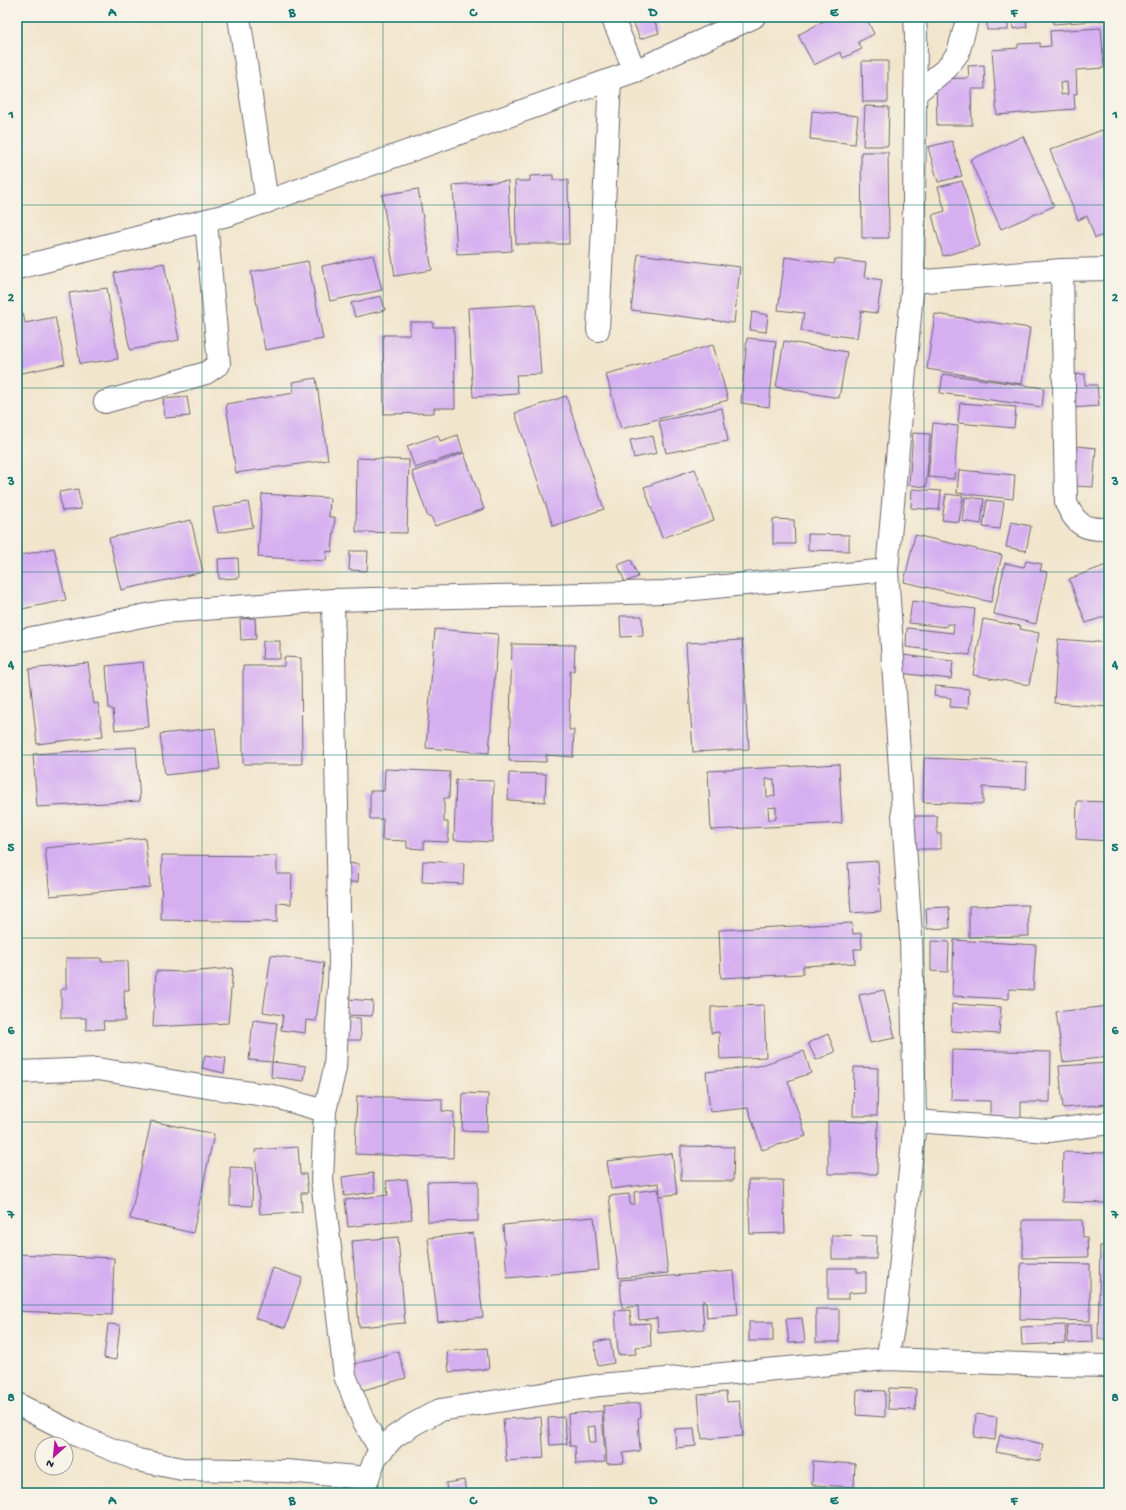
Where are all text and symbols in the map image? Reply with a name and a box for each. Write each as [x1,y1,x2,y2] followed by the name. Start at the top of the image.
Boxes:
[107,6,117,21] text: A
[288,6,297,21] text: B
[468,6,478,21] text: C
[648,6,658,21] text: D
[830,6,839,21] text: E
[1010,6,1019,21] text: F
[7,108,14,123] text: 1
[1111,108,1118,123] text: 1
[8,291,15,306] text: 2
[1112,291,1119,306] text: 2
[7,475,15,490] text: 3
[1111,475,1119,490] text: 3
[7,658,15,673] text: 4
[1111,658,1119,673] text: 4
[8,841,15,856] text: 5
[1112,841,1119,856] text: 5
[8,1024,15,1039] text: 6
[1112,1024,1119,1039] text: 6
[7,1208,16,1223] text: 7
[1111,1208,1120,1223] text: 7
[7,1391,15,1406] text: 8
[1111,1391,1119,1406] text: 8
[34,1436,74,1476] north arrow
[44,1456,56,1470] text: N
[107,1494,117,1509] text: A
[288,1494,297,1509] text: B
[468,1494,478,1509] text: C
[648,1494,658,1509] text: D
[830,1494,839,1509] text: E
[1010,1494,1019,1509] text: F

